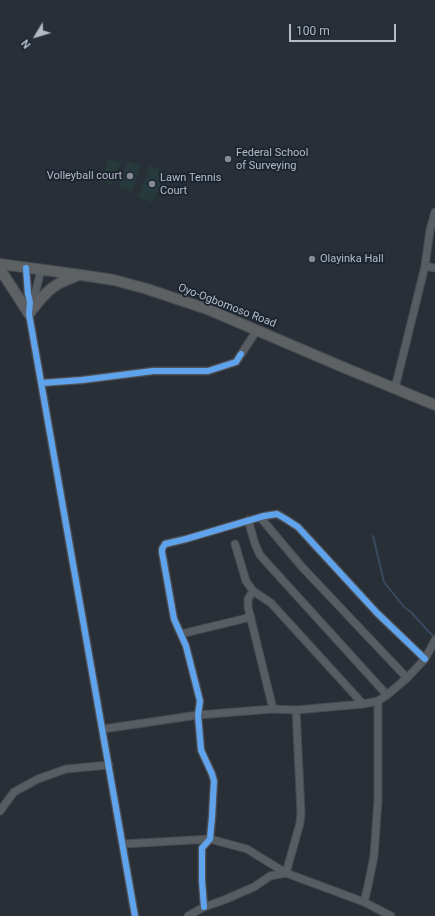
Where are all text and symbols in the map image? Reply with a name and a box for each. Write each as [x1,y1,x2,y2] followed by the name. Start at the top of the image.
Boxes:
[16,16,56,56] north arrow
[291,16,398,42] scale bar
[296,24,330,38] text: 100 m
[19,37,34,51] text: N
[236,146,308,172] place label: Federal School of Surveying
[223,154,233,164] marker: Federal School of Surveying
[47,169,122,183] place label: Volleyball court
[125,171,135,181] marker: Volleyball court
[160,171,221,197] place label: Lawn Tennis Court
[147,179,157,189] marker: Lawn Tennis Court
[320,252,384,266] place label: Olayinka Hall
[307,254,317,264] marker: Olayinka Hall
[176,281,278,331] street label: Oyo-Ogbomoso Road

